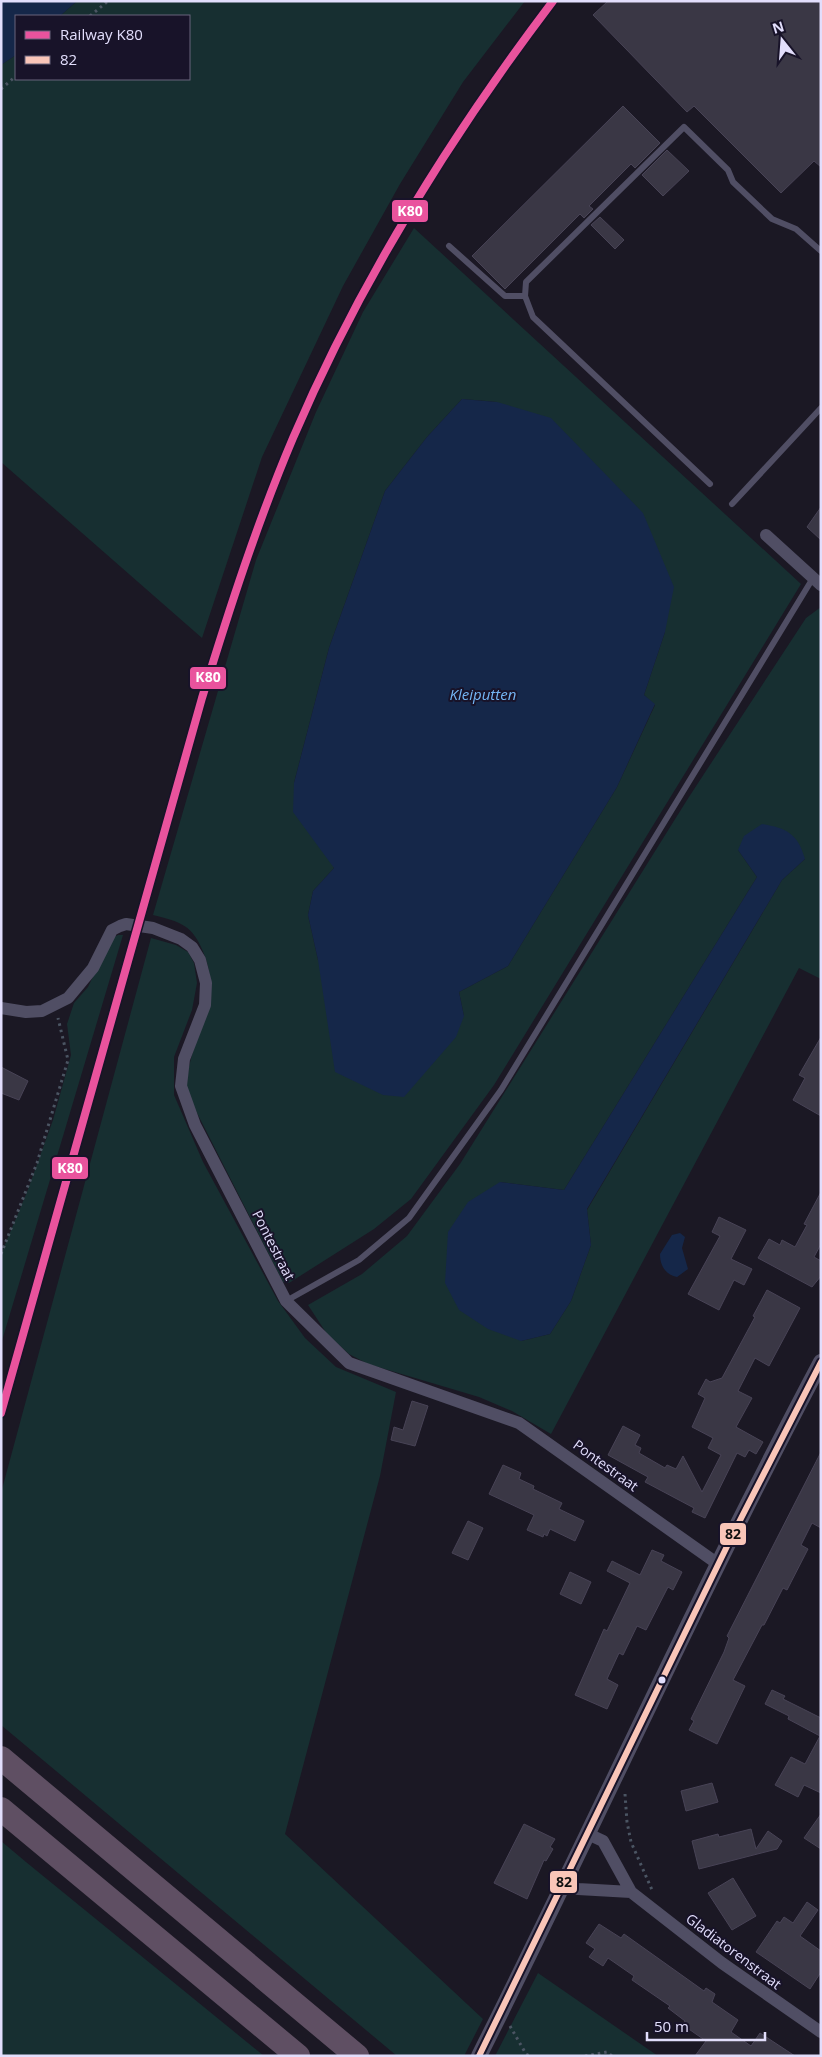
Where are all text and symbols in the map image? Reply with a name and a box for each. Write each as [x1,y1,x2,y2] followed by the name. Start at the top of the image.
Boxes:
[15,15,190,80] legend
[757,15,807,65] north arrow
[770,16,786,38] text: N
[60,24,143,44] text: Railway K80
[60,49,77,69] text: 82
[391,199,429,223] line badge: K80
[397,201,423,220] text: K80
[189,666,227,690] line badge: K80
[195,667,221,686] text: K80
[450,684,516,704] water label: Kleiputten
[51,1156,89,1180] line badge: K80
[57,1158,83,1177] text: K80
[248,1207,300,1283] street label: Pontestraat
[570,1435,642,1495] street label: Pontestraat
[719,1522,747,1546] line badge: 82
[725,1524,741,1543] text: 82
[657,1675,667,1685] unlabelled marker
[549,1870,578,1894] line badge: 82
[556,1872,572,1891] text: 82
[682,1909,786,1993] street label: Gladiatorenstraat
[647,2010,764,2042] scale bar
[654,2016,689,2036] text: 50 m

